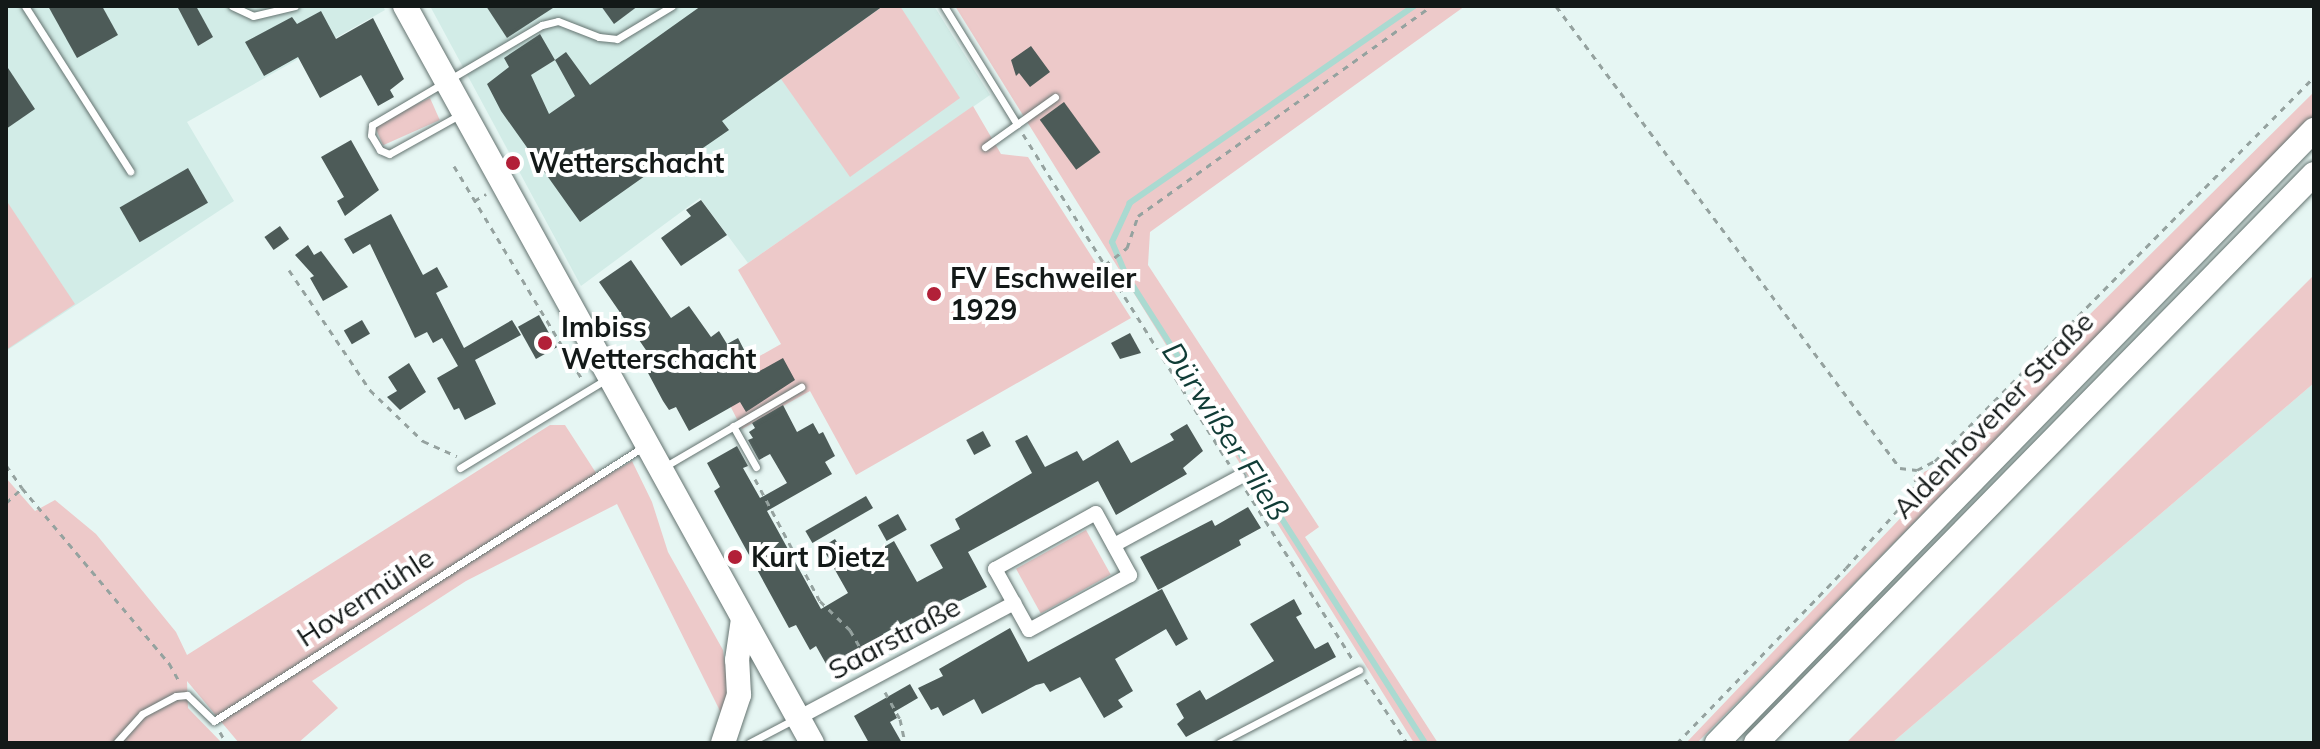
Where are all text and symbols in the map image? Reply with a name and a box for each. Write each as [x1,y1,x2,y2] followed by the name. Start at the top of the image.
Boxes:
[529,146,724,180] place label: Wetterschacht
[504,154,522,172] marker: Wetterschacht
[950,261,1136,327] place label: FV Eschweiler 1929
[925,285,943,303] marker: FV Eschweiler 1929
[1886,305,2100,525] street label: Aldenhovener Straße
[561,310,756,376] place label: Imbiss Wetterschacht
[536,334,554,352] marker: Imbiss Wetterschacht
[1155,335,1297,527] water label: Dürwißer Fließ
[290,540,440,654] street label: Hovermühle
[751,540,885,574] place label: Kurt Dietz
[726,548,744,566] marker: Kurt Dietz
[822,589,966,687] street label: Saarstraße

